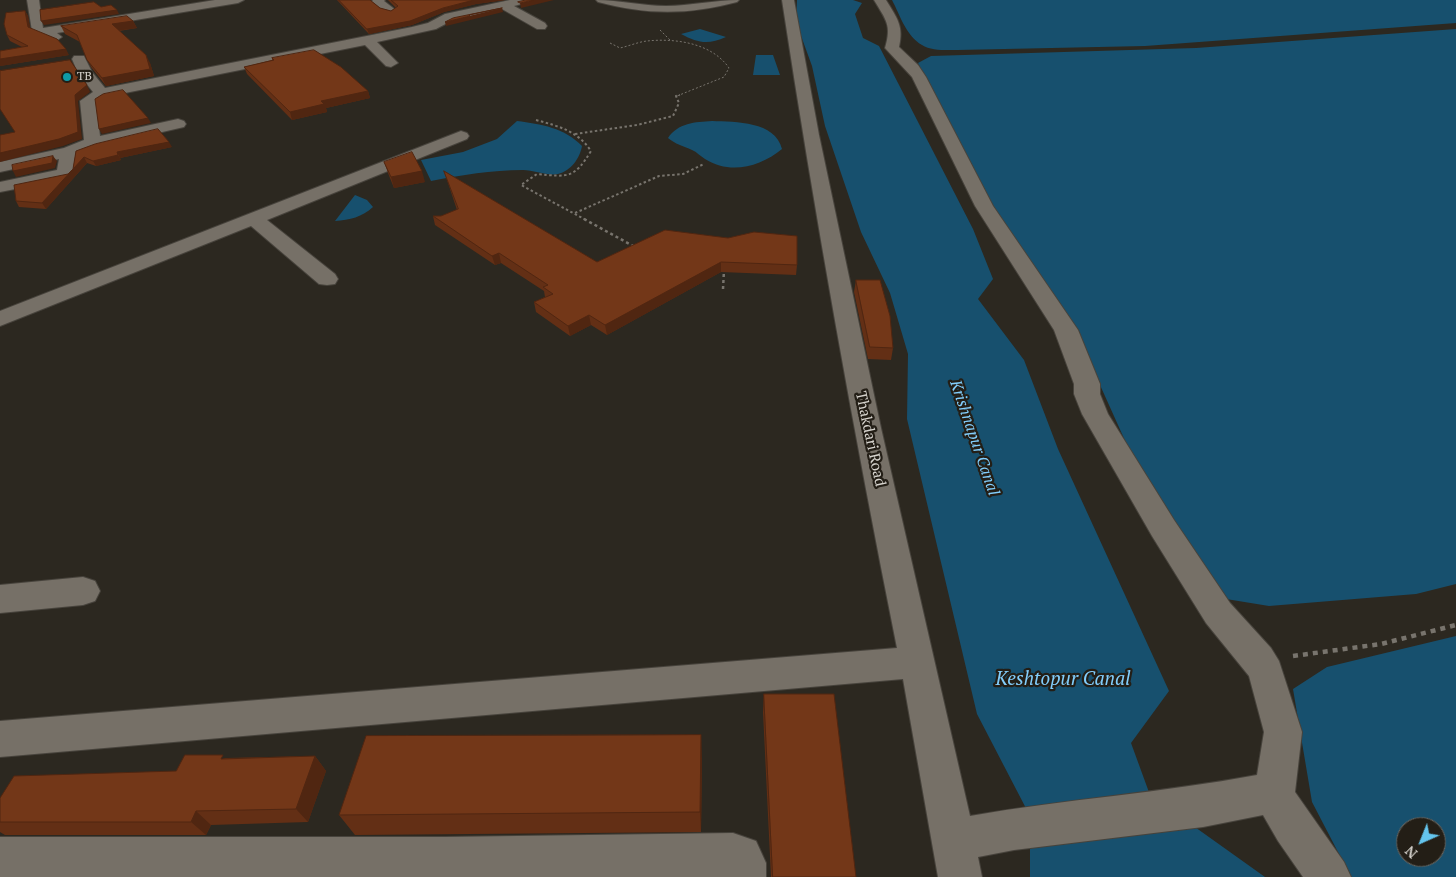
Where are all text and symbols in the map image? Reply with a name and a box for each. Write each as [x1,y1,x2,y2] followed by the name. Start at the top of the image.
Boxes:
[77,70,92,84] place label: TB
[61,71,73,83] marker: TB
[945,378,1003,498] water label: Krishnapur Canal
[851,390,889,488] street label: Thakdari Road
[995,669,1131,691] water label: Keshtopur Canal
[1396,817,1446,867] north arrow
[1401,842,1421,863] text: N

